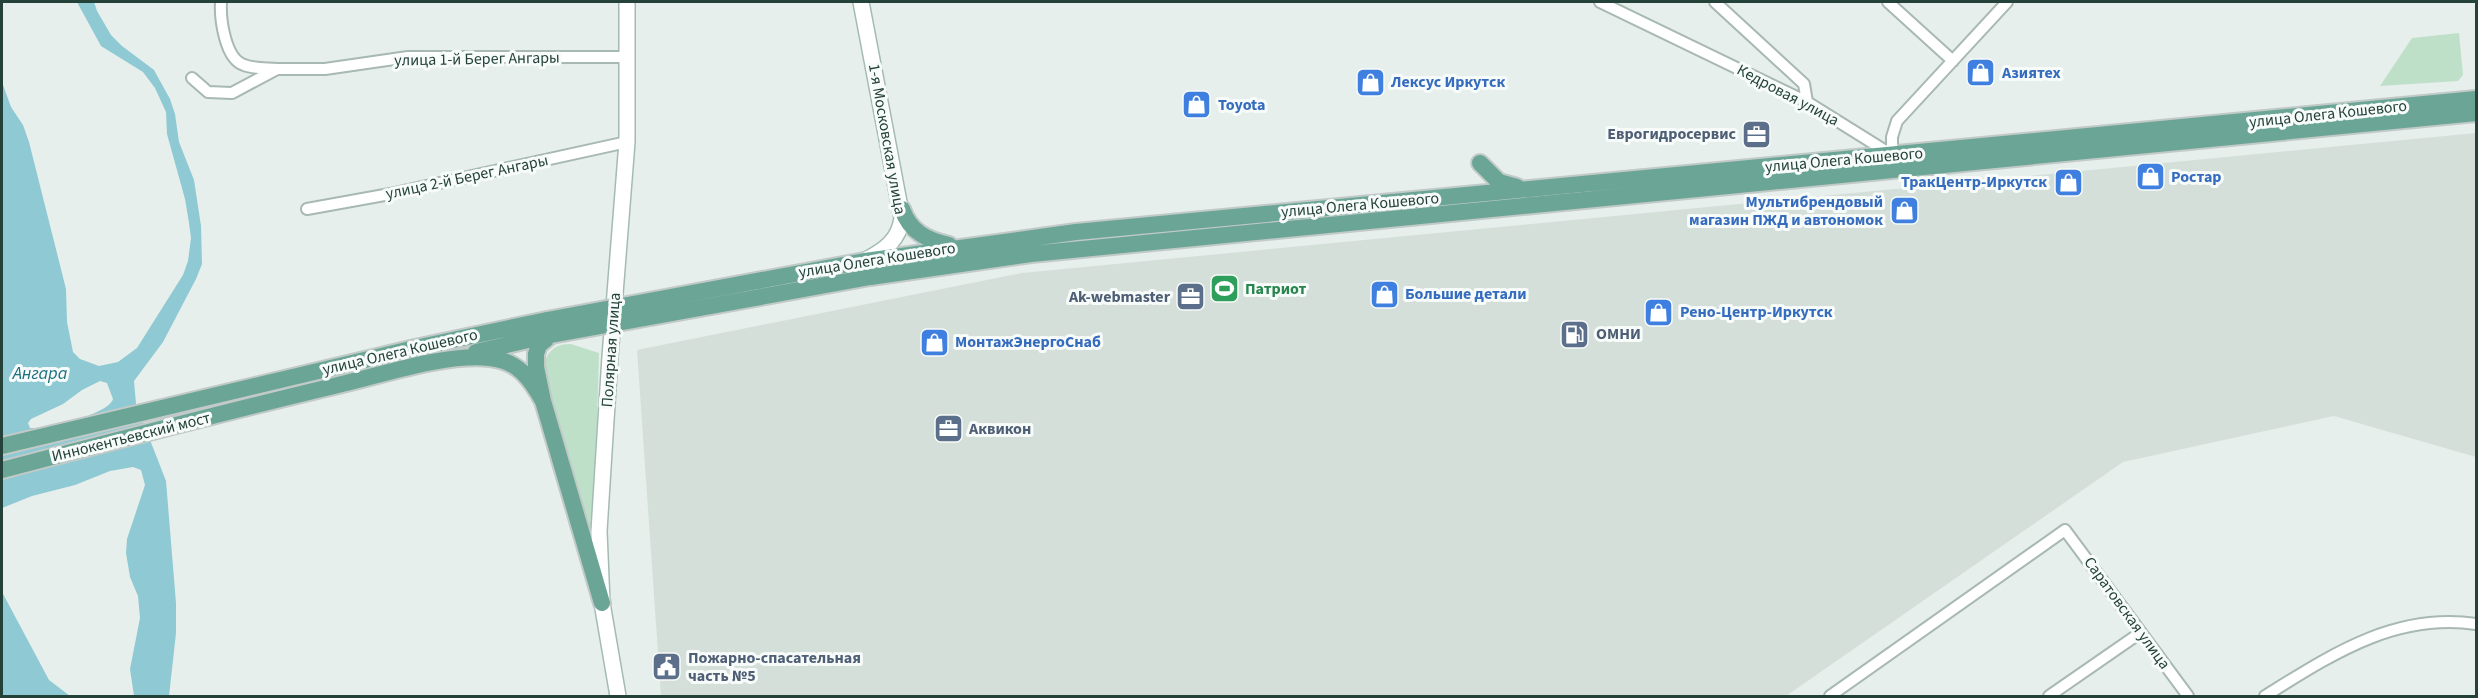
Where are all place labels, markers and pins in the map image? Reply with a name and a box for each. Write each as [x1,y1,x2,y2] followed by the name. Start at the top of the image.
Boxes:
[1965,57,1997,89] shop icon: Азиятех
[2001,62,2061,84] place label: Азиятех
[1354,66,1386,98] shop icon: Лексус Иркутск
[1390,71,1505,93] place label: Лексус Иркутск
[1181,89,1213,121] shop icon: Toyota
[1218,94,1265,116] place label: Toyota
[1741,118,1773,150] office icon: Еврогидросервис
[1607,123,1737,145] place label: Еврогидросервис
[2134,161,2166,193] shop icon: Ростар
[2052,166,2084,198] shop icon: ТракЦентр-Иркутск
[2171,166,2222,188] place label: Ростар
[1901,171,2047,193] place label: ТракЦентр-Иркутск
[1689,191,1883,231] place label: Мультибрендовый магазин ПЖД и автономок
[1888,195,1920,227] shop icon: Мультибрендовый магазин ПЖД и автономок
[1208,273,1240,305] sports icon: Патриот
[1245,278,1307,300] place label: Патриот
[1368,278,1400,310] shop icon: Большие детали
[1175,281,1207,313] office icon: Ak-webmaster
[1405,283,1527,305] place label: Большие детали
[1068,286,1171,308] place label: Ak-webmaster
[1643,296,1675,328] shop icon: Рено-Центр-Иркутск
[1680,301,1833,323] place label: Рено-Центр-Иркутск
[1559,318,1591,350] fuel station icon: ОМНИ
[1596,323,1641,345] place label: ОМНИ
[918,326,950,358] shop icon: МонтажЭнергоСнаб
[955,331,1101,353] place label: МонтажЭнергоСнаб
[932,413,964,445] office icon: Аквикон
[968,418,1031,440] place label: Аквикон
[688,647,861,687] place label: Пожарно-спасательная часть №5
[651,651,683,683] public building icon: Пожарно-спасательная часть №5

